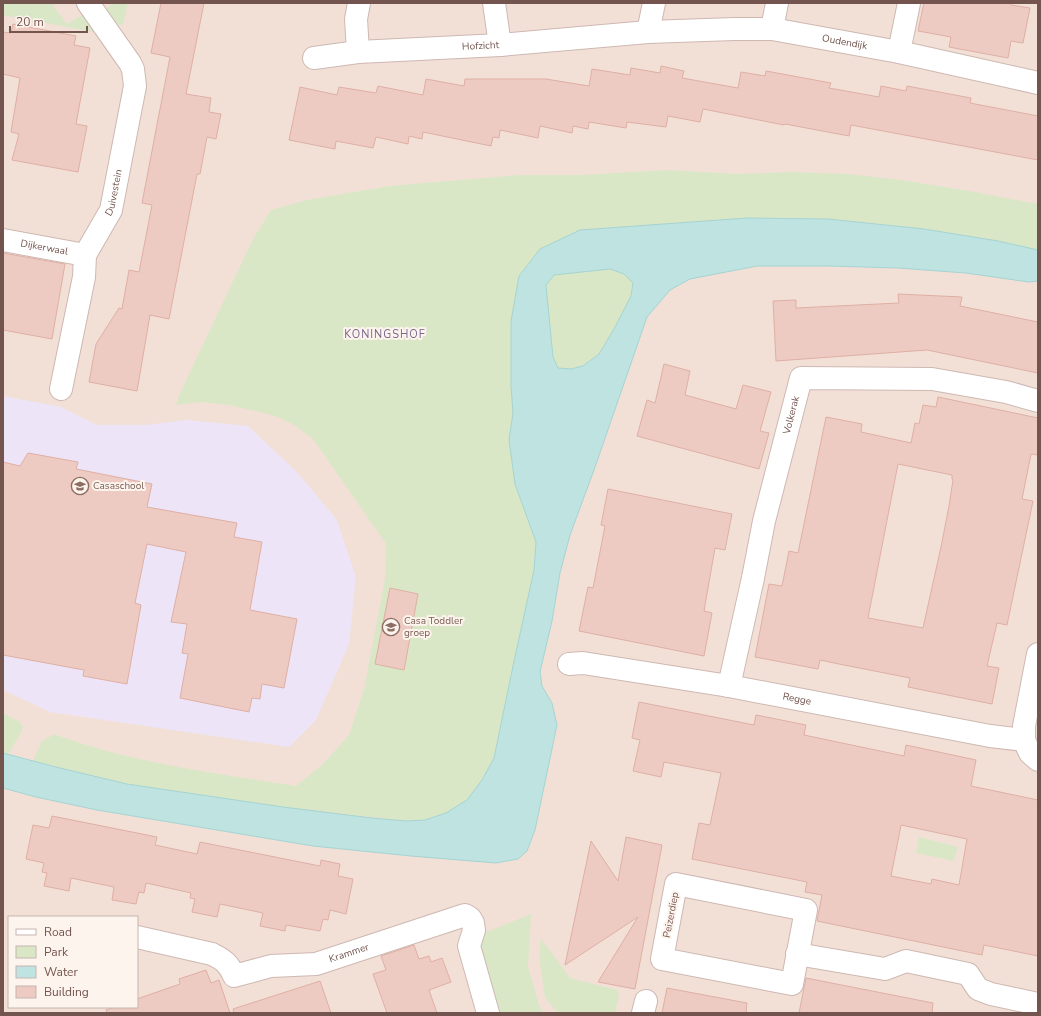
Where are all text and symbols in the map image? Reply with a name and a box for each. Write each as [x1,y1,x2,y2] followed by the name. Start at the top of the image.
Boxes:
[10,8,87,34] scale bar
[16,14,44,30] text: 20 m
[821,31,869,53] street label: Oudendijk
[462,38,500,54] street label: Hofzicht
[102,168,126,219] street label: Duivestein
[19,236,69,259] street label: Dijkerwaal
[344,327,426,342] district label: KONINGSHOF
[779,394,803,437] street label: Volkerak
[70,476,90,496] school or university icon: Casaschool
[93,479,144,493] place label: Casaschool
[404,614,463,640] place label: Casa Toddler groep
[381,617,401,637] school or university icon: Casa Toddler groep
[781,689,812,709] street label: Regge
[660,891,682,939] street label: Peizerdiep
[8,916,138,1008] legend
[44,924,72,940] text: Road
[327,940,371,966] street label: Krammer
[44,944,69,960] text: Park
[44,964,78,980] text: Water
[44,984,89,1000] text: Building

